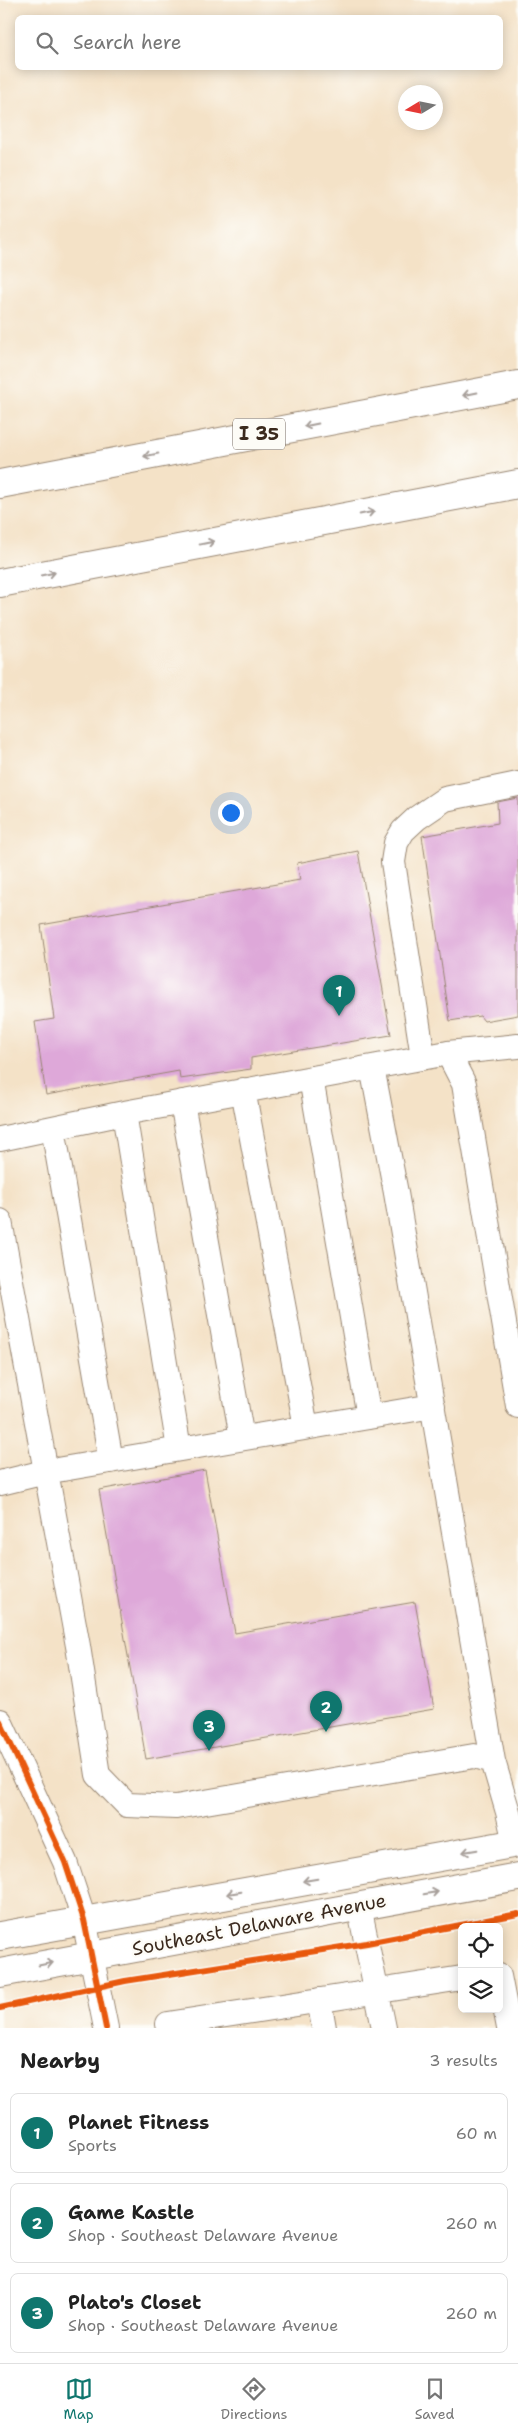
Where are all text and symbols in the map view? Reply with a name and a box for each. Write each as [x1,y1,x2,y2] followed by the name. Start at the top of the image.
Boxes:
[15,15,503,70] search box
[33,29,61,57] icon: search
[73,30,182,55] text: Search here
[398,85,443,130] north arrow
[463,389,479,399] one-way arrow
[233,418,285,449] road number: I 35
[303,420,319,430] one-way arrow
[143,451,159,461] one-way arrow
[359,507,375,517] one-way arrow
[199,538,215,548] one-way arrow
[39,569,55,578] one-way arrow
[218,800,244,826] your location
[323,975,355,1016] pin: 1
[310,1691,342,1732] pin: 2
[193,1710,225,1751] pin: 3
[462,1847,478,1857] one-way arrow
[302,1875,318,1885] one-way arrow
[423,1887,439,1897] one-way arrow
[130,1888,388,1961] street label: Southeast Delaware Avenue
[226,1889,242,1899] one-way arrow
[458,1923,503,2013] map controls
[458,1923,503,1968] button: locate
[38,1959,54,1969] one-way arrow
[458,1968,503,2013] button: layers
[20,2047,100,2075] text: Nearby
[429,2050,498,2071] text: 3 results
[68,2110,209,2135] text: Planet Fitness
[33,2123,41,2144] text: 1
[456,2123,497,2144] text: 60 m
[68,2135,117,2156] text: Sports
[68,2200,194,2225] text: Game Kastle
[31,2213,43,2234] text: 2
[445,2213,497,2234] text: 260 m
[68,2225,338,2246] text: Shop · Southeast Delaware Avenue
[68,2290,201,2315] text: Plato's Closet
[31,2303,43,2324] text: 3
[445,2303,497,2324] text: 260 m
[68,2315,338,2336] text: Shop · Southeast Delaware Avenue
[64,2375,94,2423] tab: Map
[221,2375,287,2423] tab: Directions
[415,2375,454,2423] tab: Saved

